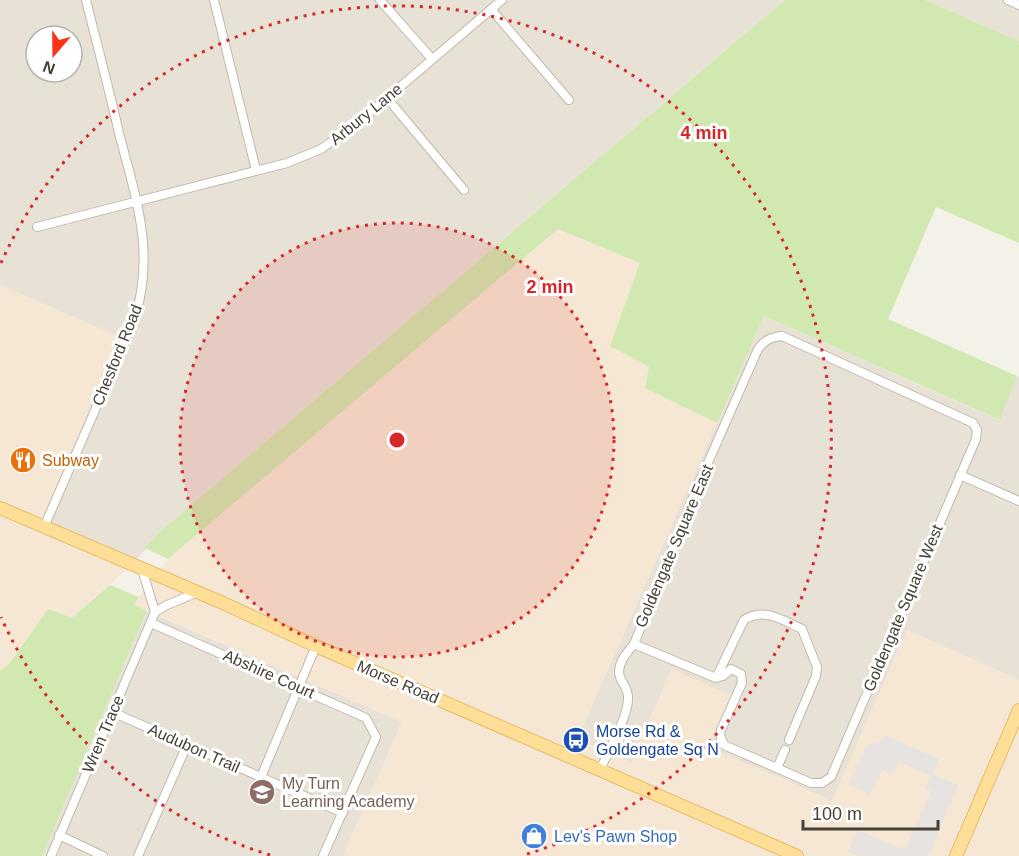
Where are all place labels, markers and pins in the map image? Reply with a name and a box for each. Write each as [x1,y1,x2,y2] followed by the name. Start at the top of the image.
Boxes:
[387,430,407,450] centre of rings
[8,445,38,475] restaurant icon: Subway
[42,452,99,469] place label: Subway
[596,723,719,758] place label: Morse Rd & Goldengate Sq N
[561,725,591,755] bus stop icon: Morse Rd & Goldengate Sq N
[282,775,415,810] place label: My Turn Learning Academy
[247,777,277,807] school or university icon: My Turn Learning Academy
[519,821,549,851] shop icon: Lev's Pawn Shop
[554,828,677,845] place label: Lev's Pawn Shop

